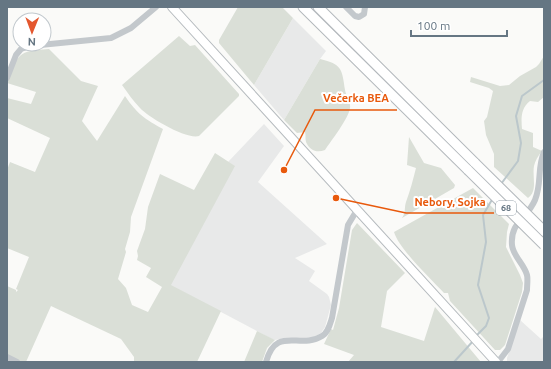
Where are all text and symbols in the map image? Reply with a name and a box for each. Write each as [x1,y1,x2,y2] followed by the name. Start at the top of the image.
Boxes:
[12,12,52,52] north arrow
[411,12,507,38] scale bar
[417,19,450,32] text: 100 m
[28,36,36,48] text: N
[315,87,397,110] callout: Večerka BEA
[323,92,389,104] text: Večerka BEA
[406,190,494,213] callout: Nebory, Sojka
[414,196,486,208] text: Nebory, Sojka
[496,201,516,215] road number: 68

